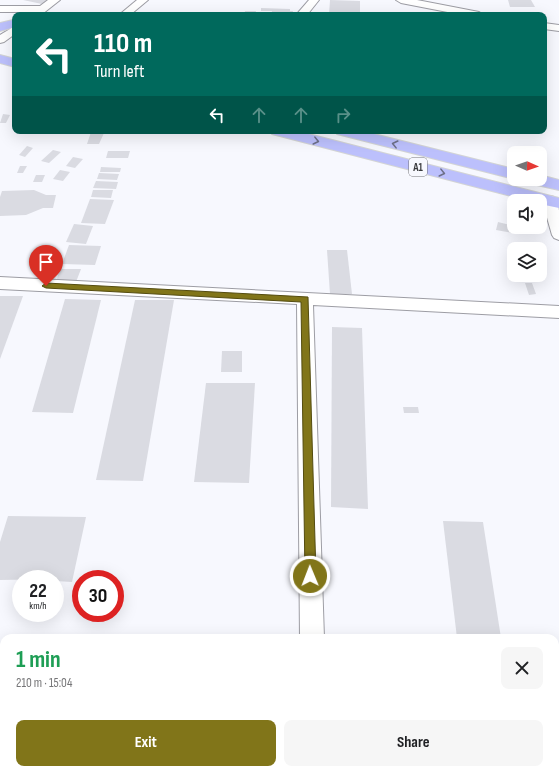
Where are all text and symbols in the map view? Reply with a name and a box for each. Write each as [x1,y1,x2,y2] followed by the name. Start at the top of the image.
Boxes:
[94,27,152,60] text: 110 m
[28,28,80,80] icon: left
[94,61,145,82] text: Turn left
[206,104,228,126] icon: left
[248,104,270,126] icon: ahead
[290,104,312,126] icon: ahead
[332,104,354,126] icon: right
[312,136,319,145] one-way arrow
[391,140,398,149] one-way arrow
[507,146,547,186] north arrow
[507,146,547,282] map controls
[409,158,427,176] road number: A1
[438,168,445,177] one-way arrow
[507,194,547,234] button: sound
[507,242,547,282] button: layers
[29,245,63,286] pin
[35,251,57,273] icon: arrive
[289,555,331,597] position arrow
[72,570,124,622] speed limit sign: 30
[29,579,47,603] text: 22
[29,600,47,612] text: km/h
[16,645,61,674] text: 1 min
[501,647,543,689] button: close
[16,675,72,691] text: 210 m · 15:04
[16,720,276,766] button: Exit
[284,720,543,766] button: Share

